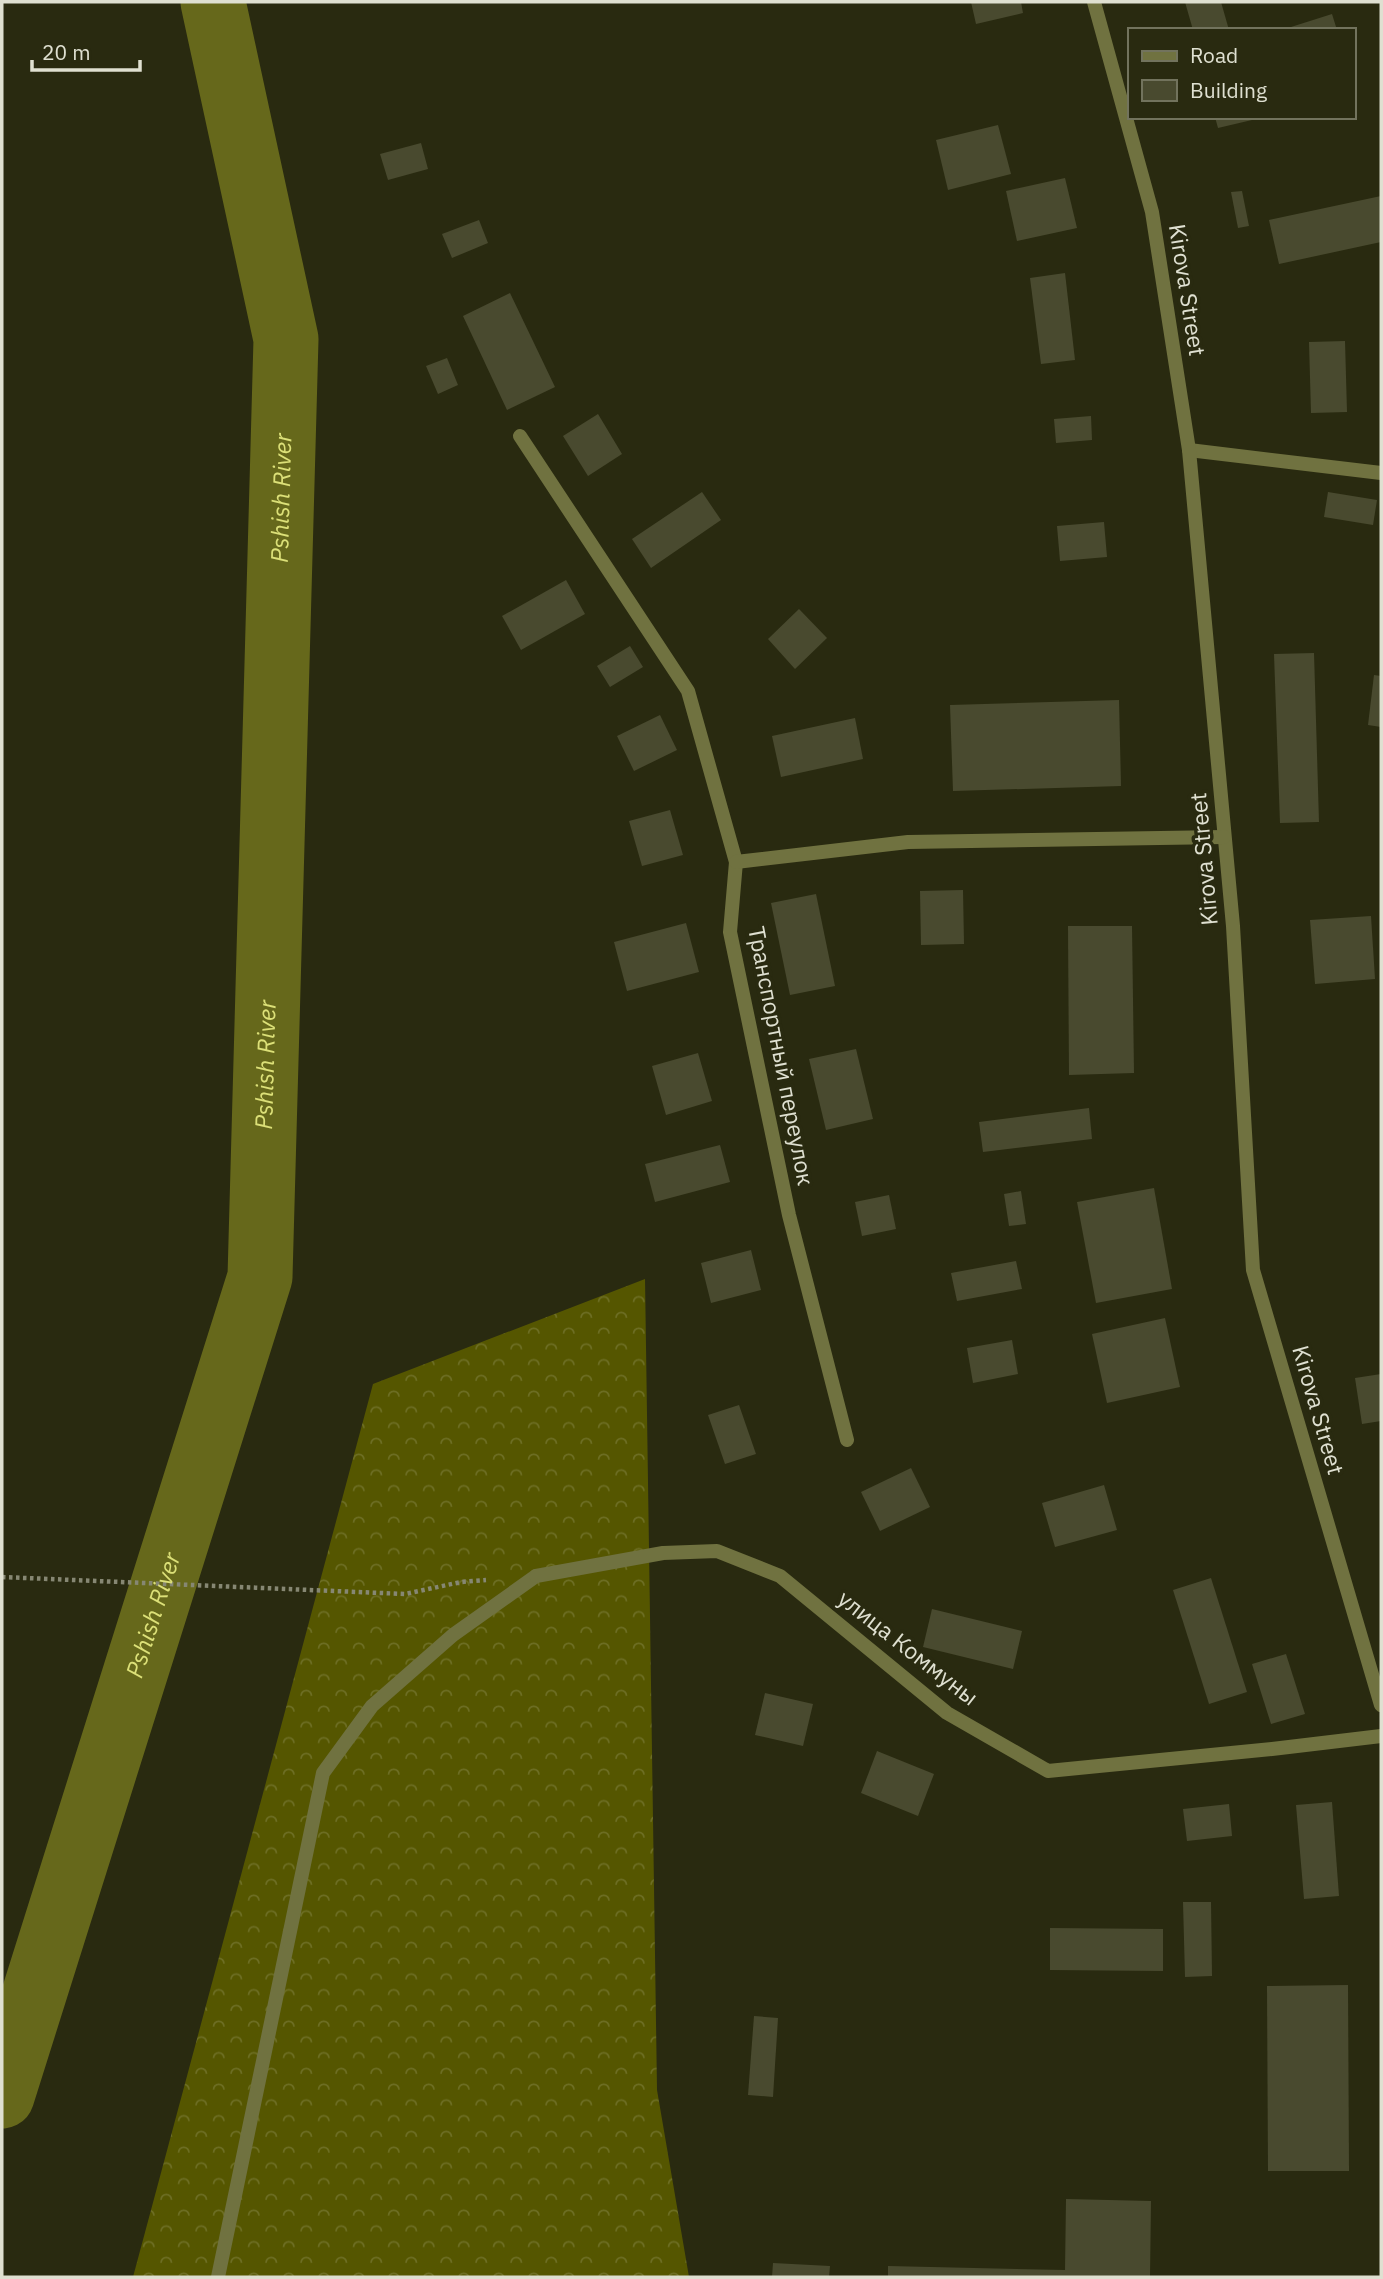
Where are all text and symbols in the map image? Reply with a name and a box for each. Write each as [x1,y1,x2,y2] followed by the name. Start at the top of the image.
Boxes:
[32,28,140,72] scale bar
[1128,28,1355,119] legend
[42,38,91,66] text: 20 m
[1190,41,1238,69] text: Road
[1190,76,1267,104] text: Building
[1163,222,1213,358] street label: Kirova Street
[263,431,298,563] water label: Pshish River
[1182,791,1224,927] street label: Kirova Street
[742,924,822,1188] street label: Транспортный переулок
[247,998,283,1130] water label: Pshish River
[1286,1342,1352,1478] street label: Kirova Street
[118,1547,188,1682] water label: Pshish River
[832,1583,985,1711] street label: улица Коммуны

